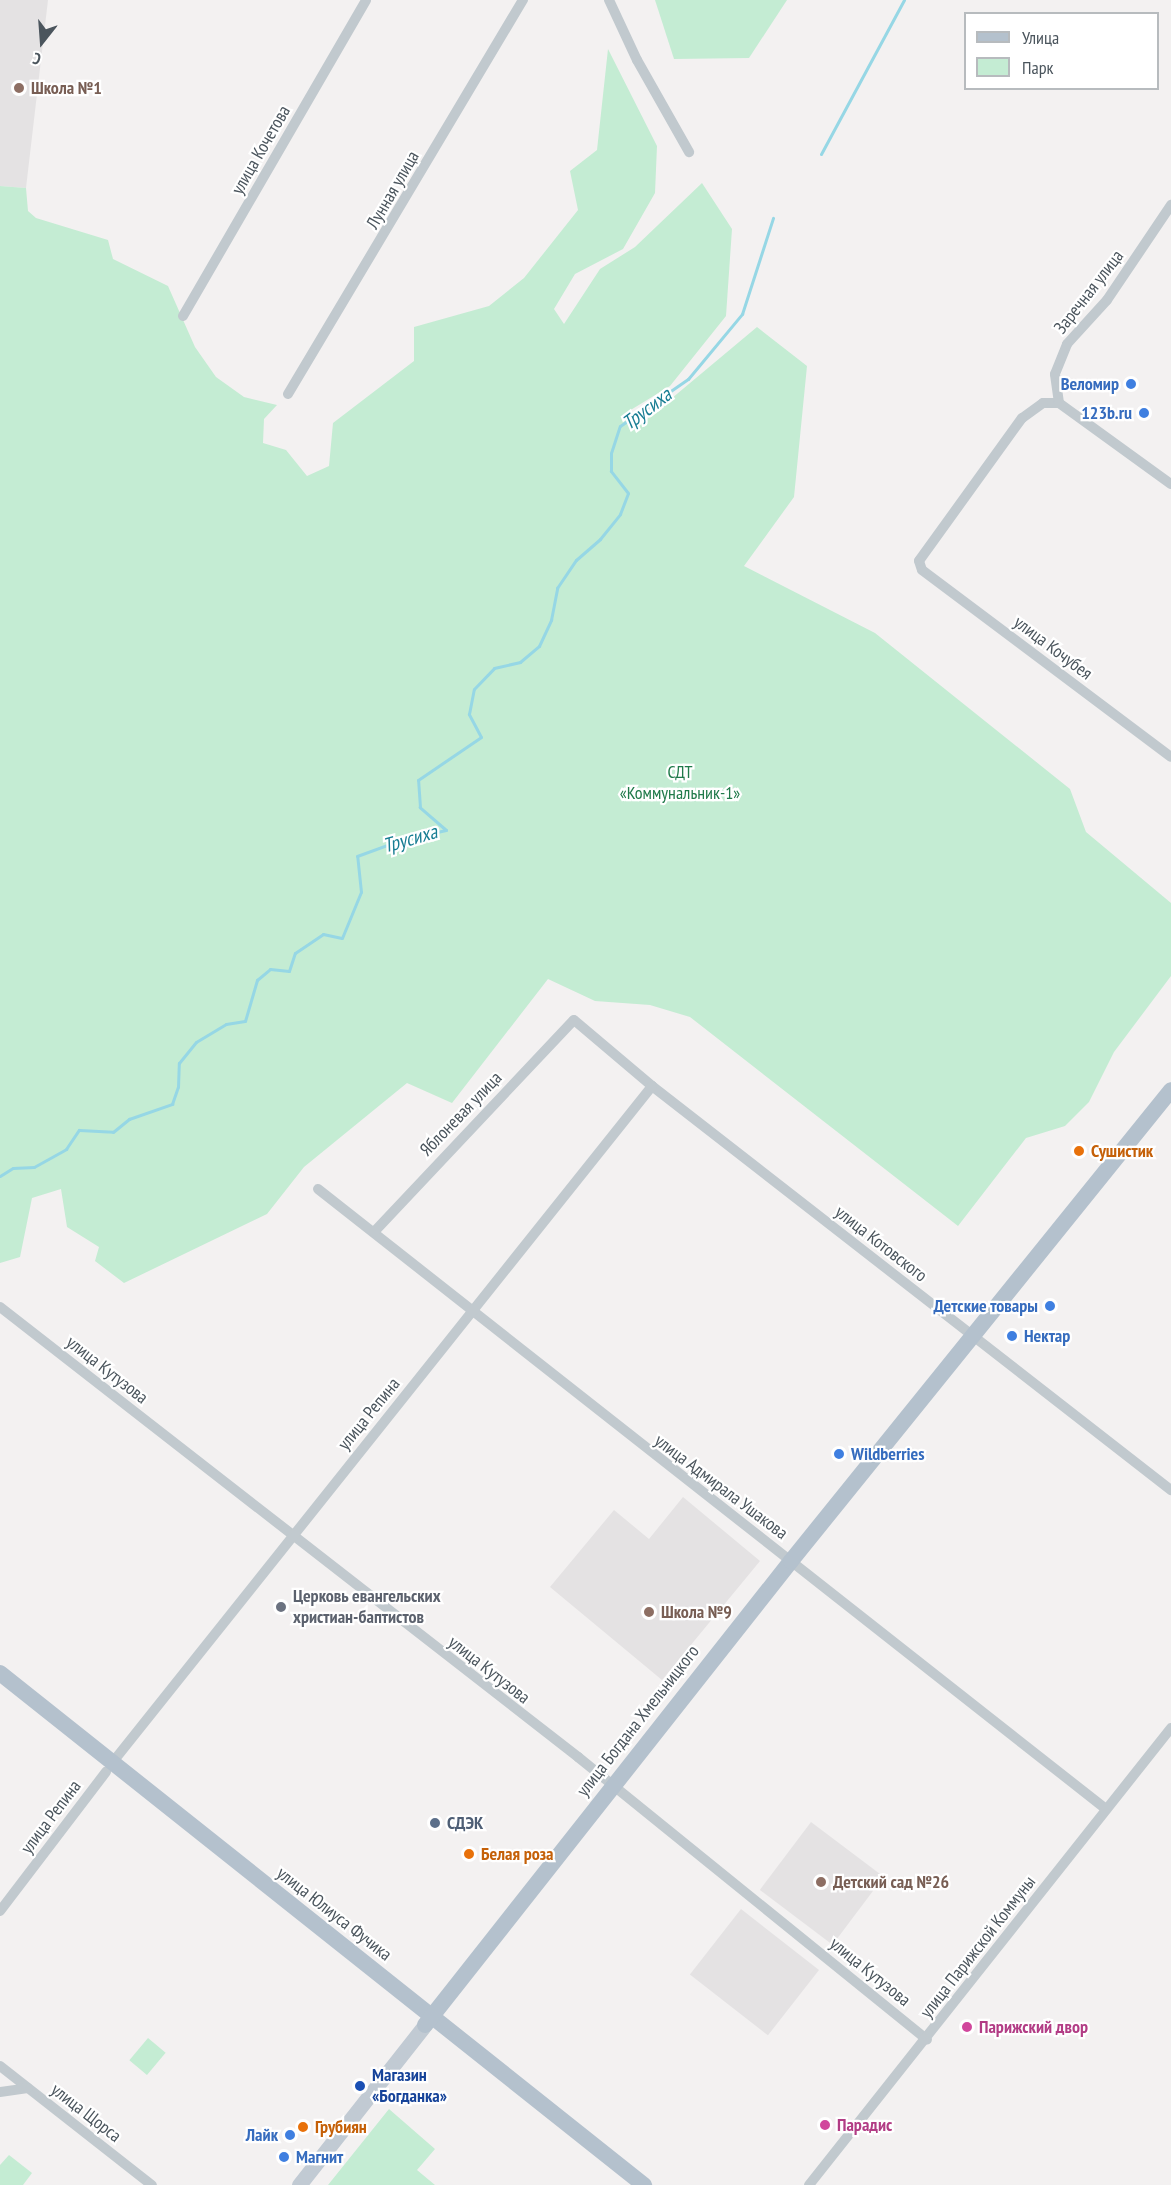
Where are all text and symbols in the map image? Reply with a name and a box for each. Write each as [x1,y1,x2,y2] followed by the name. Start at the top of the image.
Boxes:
[12,12,72,72] north arrow
[964,12,1159,90] legend
[1022,26,1059,49] text: Улица
[30,49,43,70] text: С
[1022,56,1053,79] text: Парк
[31,77,102,99] place label: Школа №1
[12,81,26,95] marker: Школа №1
[227,102,295,198] street label: улица Кочетова
[362,147,424,233] street label: Лунная улица
[1050,246,1128,338] street label: Заречная улица
[1061,373,1119,395] place label: Веломир
[1124,377,1138,391] marker: Веломир
[618,383,676,435] water label: Трусиха
[1081,402,1132,424] place label: 123b.ru
[1137,406,1151,420] marker: 123b.ru
[1010,612,1096,684] street label: улица Кочубея
[620,762,740,804] park label: СДТ «Коммунальник-1»
[380,820,440,858] water label: Трусиха
[416,1067,506,1161] street label: Яблоневая улица
[1091,1140,1153,1162] place label: Сушистик
[1072,1144,1086,1158] marker: Сушистик
[831,1201,931,1287] street label: улица Котовского
[933,1295,1038,1317] place label: Детские товары
[1043,1299,1057,1313] marker: Детские товары
[1024,1325,1070,1347] place label: Нектар
[1005,1329,1019,1343] marker: Нектар
[62,1331,152,1409] street label: улица Кутузова
[333,1374,405,1454] street label: улица Репина
[650,1430,792,1544] street label: улица Адмирала Ушакова
[851,1443,925,1465] place label: Wildberries
[832,1447,846,1461] marker: Wildberries
[293,1586,441,1628] place label: Церковь евангельских христиан-баптистов
[274,1600,288,1614] marker: Церковь евангельских христиан-баптистов
[661,1601,732,1623] place label: Школа №9
[642,1605,656,1619] marker: Школа №9
[444,1631,534,1709] street label: улица Кутузова
[572,1641,704,1801] street label: улица Богдана Хмельницкого
[16,1776,86,1858] street label: улица Репина
[447,1812,483,1834] place label: СДЭК
[428,1816,442,1830] marker: СДЭК
[481,1843,554,1865] place label: Белая роза
[462,1847,476,1861] marker: Белая роза
[272,1862,396,1966] street label: улица Юлиуса Фучика
[833,1871,949,1893] place label: Детский сад №26
[916,1872,1040,2022] street label: улица Парижской Коммуны
[814,1875,828,1889] marker: Детский сад №26
[825,1933,915,2011] street label: улица Кутузова
[979,2016,1088,2038] place label: Парижский двор
[960,2020,974,2034] marker: Парижский двор
[372,2065,447,2108] place label: Магазин «Богданка»
[47,2079,125,2147] street label: улица Щорса
[353,2079,367,2093] marker: Магазин «Богданка»
[837,2114,892,2136] place label: Парадис
[315,2116,367,2138] place label: Грубиян
[818,2118,832,2132] marker: Парадис
[296,2120,310,2134] marker: Грубиян
[246,2124,278,2146] place label: Лайк
[283,2128,297,2142] marker: Лайк
[296,2146,343,2168] place label: Магнит
[277,2150,291,2164] marker: Магнит

